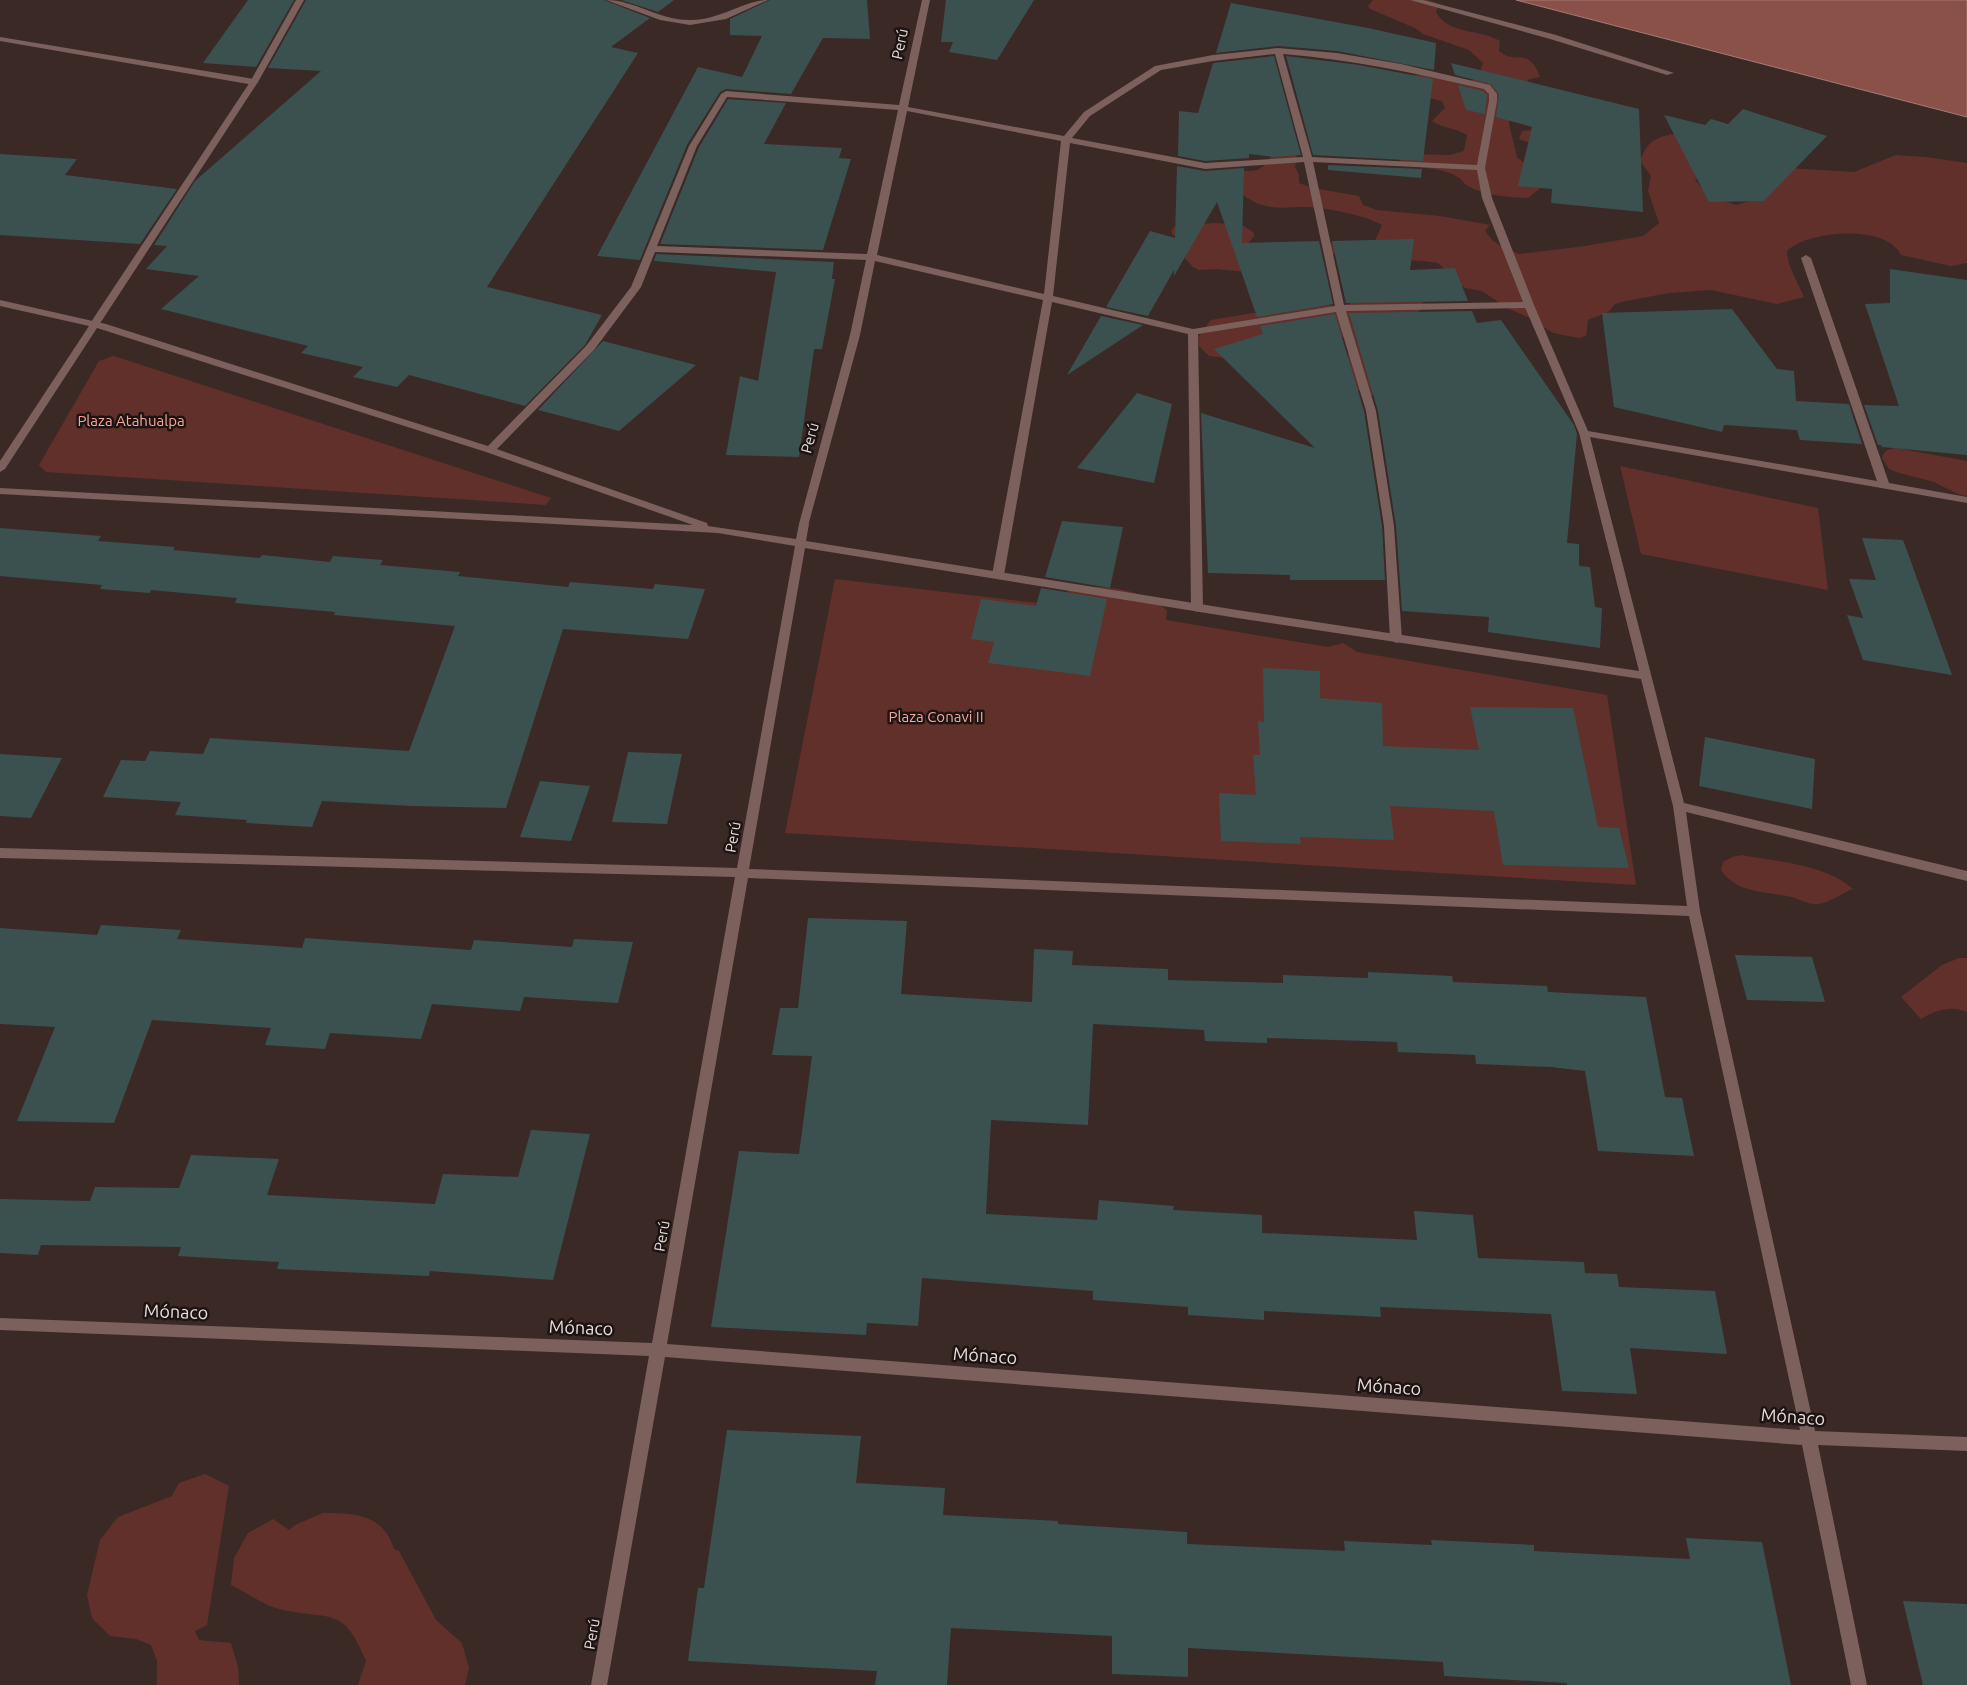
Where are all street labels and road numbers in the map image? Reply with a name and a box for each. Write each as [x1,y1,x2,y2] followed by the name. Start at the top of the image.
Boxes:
[888,27,911,61] street label: Perú
[797,421,822,455] street label: Perú
[721,820,744,854] street label: Perú
[650,1219,673,1253] street label: Perú
[143,1300,209,1322] street label: Mónaco
[548,1316,614,1338] street label: Mónaco
[952,1343,1018,1367] street label: Mónaco
[1356,1374,1422,1398] street label: Mónaco
[1760,1404,1826,1428] street label: Mónaco
[580,1617,603,1651] street label: Perú

